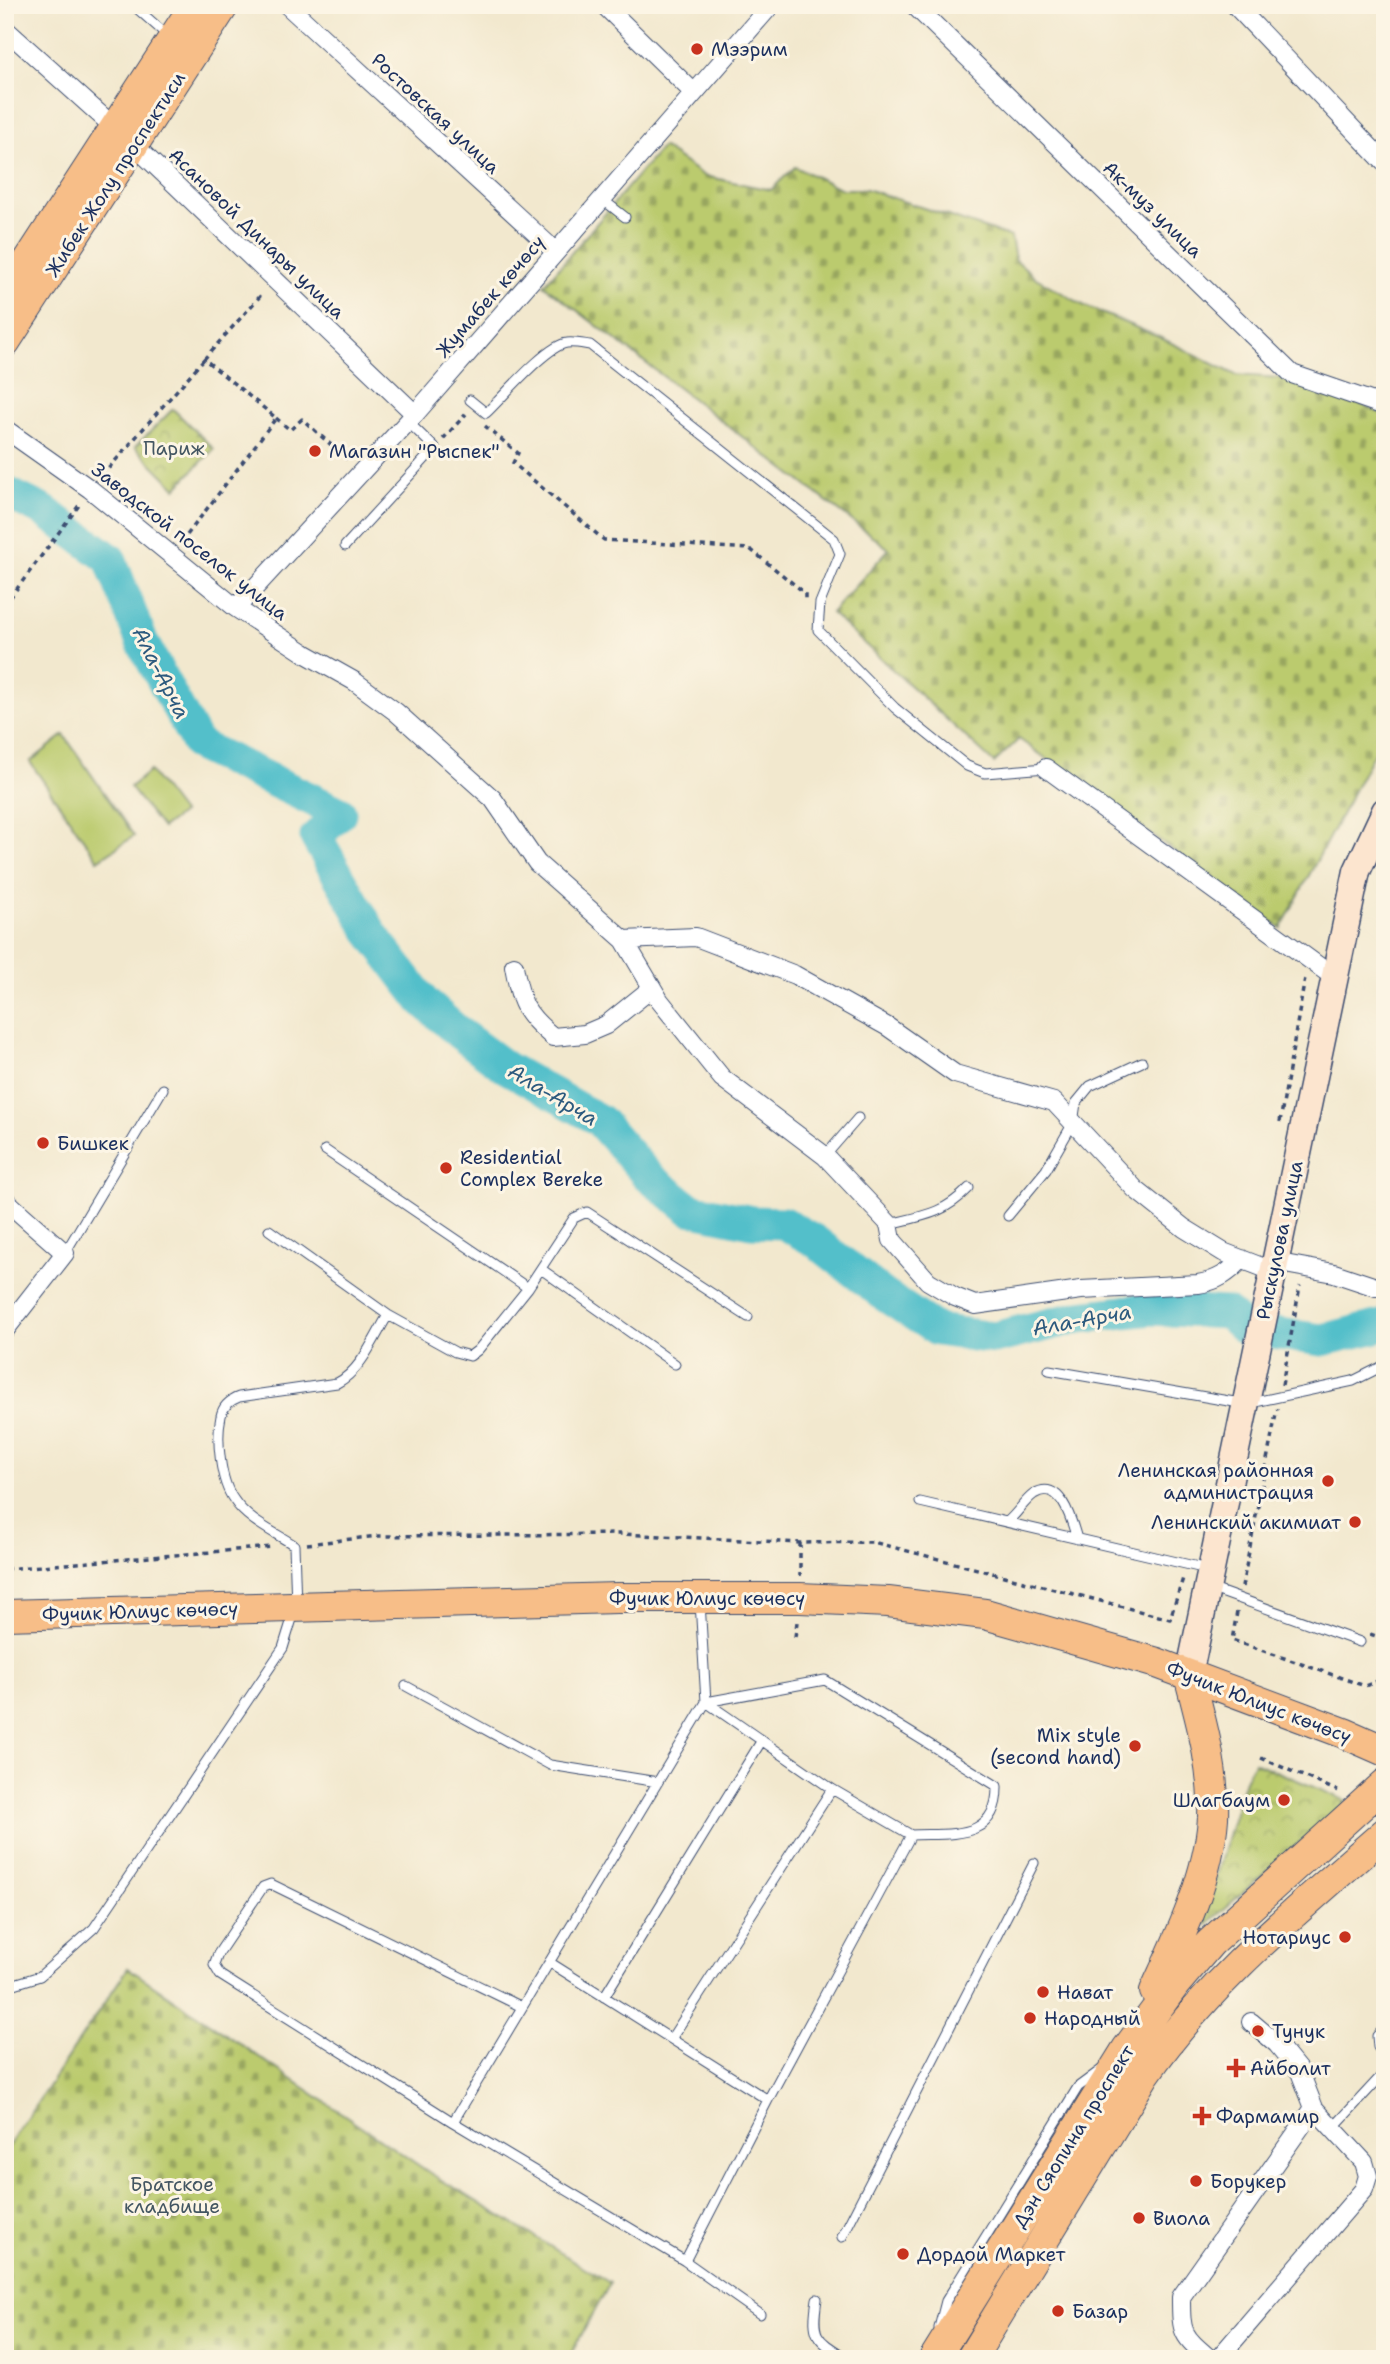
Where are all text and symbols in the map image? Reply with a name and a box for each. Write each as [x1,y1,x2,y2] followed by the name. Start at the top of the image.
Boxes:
[711,37,788,62] place label: Мээрим
[689,41,705,57] marker: Мээрим
[366,47,505,180] street label: Ростовская улица
[40,67,191,282] street label: Жибек Жолу проспектиси
[163,143,350,324] street label: Асановой Динары улица
[1098,156,1208,263] street label: Ак-муз улица
[430,230,550,363] street label: Жумабек көчөсү
[143,436,205,461] park label: Париж
[329,439,500,464] place label: Магазин "Рыспек"
[307,443,323,459] marker: Магазин "Рыспек"
[86,457,293,626] street label: Заводской поселок улица
[126,622,196,724] water label: Ала-Арча
[503,1057,603,1133] water label: Ала-Арча
[57,1131,129,1156] place label: Бишкек
[35,1135,51,1151] marker: Бишкек
[460,1145,603,1192] place label: Residential Complex Bereke
[1250,1158,1309,1322] street label: Рыскулова улица
[438,1160,454,1176] marker: Residential Complex Bereke
[1030,1298,1134,1342] water label: Ала-Арча
[1118,1458,1314,1505] place label: Ленинская районная администрация
[1320,1473,1336,1489] marker: Ленинская районная администрация
[1151,1510,1341,1535] place label: Ленинский акимиат
[1347,1514,1363,1530] marker: Ленинский акимиат
[609,1586,805,1611] street label: Фучик Юлиус көчөсү
[42,1596,238,1627] street label: Фучик Юлиус көчөсү
[1163,1656,1355,1749] street label: Фучик Юлиус көчөсү
[990,1723,1121,1770] place label: Mix style (second hand)
[1127,1738,1143,1754] marker: Mix style (second hand)
[1173,1788,1270,1813] place label: Шлагбаум
[1276,1792,1292,1808] marker: Шлагбаум
[1242,1925,1331,1950] place label: Нотариус
[1337,1929,1353,1945] marker: Нотариус
[1057,1980,1114,2005] place label: Нават
[1035,1984,1051,2000] marker: Нават
[1044,2006,1140,2031] place label: Народный
[1022,2010,1038,2026] marker: Народный
[1272,2019,1325,2044] place label: Тунук
[1250,2023,1266,2039] marker: Тунук
[1007,2040,1140,2232] street label: Дэн Сяопина проспект
[1250,2056,1331,2081] place label: Айболит
[1228,2060,1244,2076] marker: Айболит
[1216,2104,1319,2129] place label: Фармамир
[1194,2108,1210,2124] marker: Фармамир
[1210,2169,1286,2194] place label: Борукер
[124,2172,220,2219] park label: Братское кладбище
[1188,2173,1204,2189] marker: Борукер
[1153,2206,1210,2231] place label: Виола
[1131,2210,1147,2226] marker: Виола
[917,2242,1066,2267] place label: Дордой Маркет
[895,2246,911,2262] marker: Дордой Маркет
[1072,2299,1128,2324] place label: Базар
[1050,2303,1066,2319] marker: Базар

